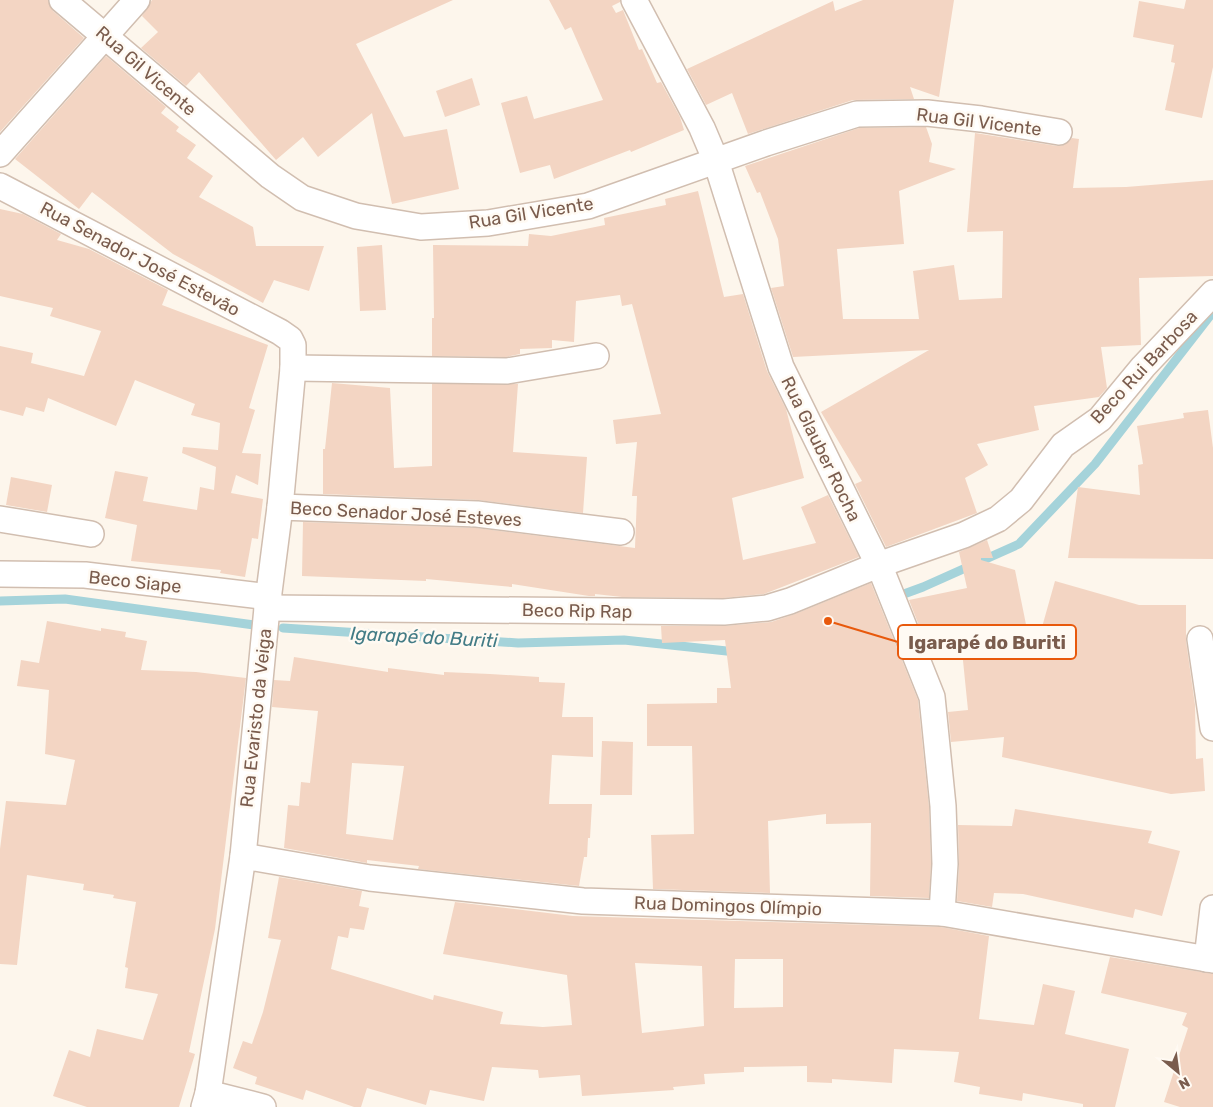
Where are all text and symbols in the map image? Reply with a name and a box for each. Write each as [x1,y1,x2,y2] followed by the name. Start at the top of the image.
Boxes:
[91,21,201,121] street label: Rua Gil Vicente
[915,103,1043,141] street label: Rua Gil Vicente
[467,192,595,234] street label: Rua Gil Vicente
[36,197,244,321] street label: Rua Senador José Estevão
[1086,306,1202,428] street label: Beco Rui Barbosa
[776,373,866,525] street label: Rua Glauber Rocha
[290,497,522,531] street label: Beco Senador José Esteves
[88,566,182,598] street label: Beco Siape
[522,599,632,623] street label: Beco Rip Rap
[350,622,499,652] water label: Igarapé do Buriti
[898,625,1076,659] callout: Igarapé do Buriti
[236,627,276,809] street label: Rua Evaristo da Veiga
[908,631,1066,654] text: Igarapé do Buriti
[634,892,822,920] street label: Rua Domingos Olímpio
[1153,1047,1203,1097] north arrow
[1176,1073,1193,1093] text: N

